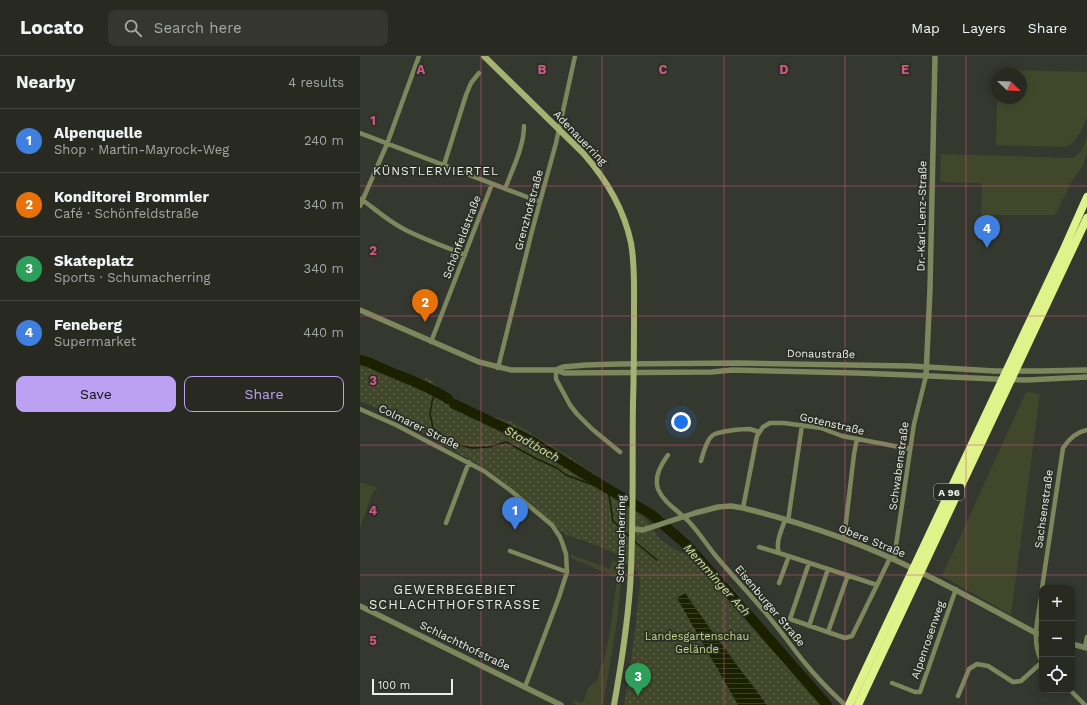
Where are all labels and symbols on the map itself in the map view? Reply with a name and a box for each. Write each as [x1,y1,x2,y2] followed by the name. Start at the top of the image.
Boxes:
[417,62,426,77] text: A
[538,62,547,77] text: B
[659,62,668,77] text: C
[779,62,789,77] text: D
[901,62,909,77] text: E
[991,68,1027,104] north arrow
[551,108,609,168] street label: Adenauerring
[370,113,376,128] text: 1
[915,160,929,272] street label: Dr.-Karl-Lenz-Straße
[373,164,499,178] district label: KÜNSTLERVIERTEL
[512,168,546,252] street label: Grenzhofstraße
[440,193,484,281] street label: Schönfeldstraße
[974,215,1000,248] pin: 4
[369,243,377,258] text: 2
[412,289,438,322] pin: 2
[787,347,855,361] street label: Donaustraße
[369,373,377,388] text: 3
[376,402,462,452] street label: Colmarer Straße
[798,410,866,438] street label: Gotenstraße
[671,412,691,432] your location
[886,421,912,511] street label: Schwabenstraße
[502,423,562,465] water label: Stadtbach
[1032,469,1056,549] street label: Sachsenstraße
[934,484,964,500] road number: A 96
[614,495,628,583] street label: Schumacherring
[502,497,528,530] pin: 1
[369,503,378,518] text: 4
[837,522,907,560] street label: Obere Straße
[681,541,753,619] water label: Memminger Ach
[732,563,808,649] street label: Eisenburger Straße
[369,582,541,612] district label: GEWERBEGEBIET SCHLACHTHOFSTRASSE
[909,599,947,681] street label: Alpenrosenweg
[418,618,512,674] street label: Schlachthofstraße
[645,630,749,656] park label: Landesgartenschau Gelände
[369,633,377,648] text: 5
[625,663,651,696] pin: 3
[372,677,453,696] scale bar

